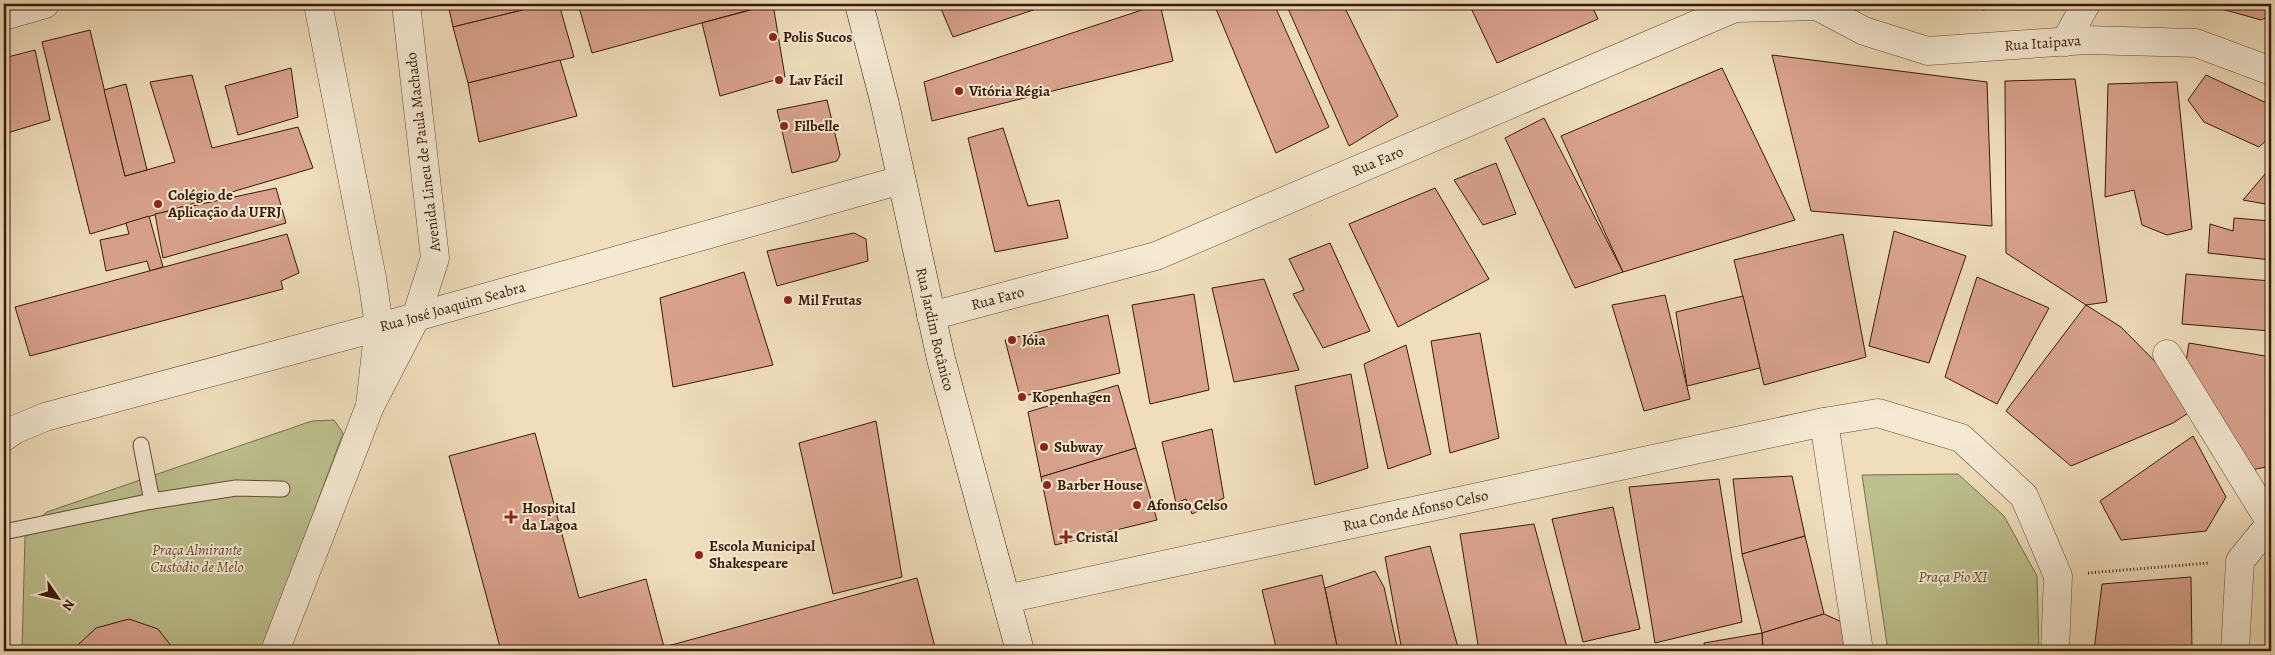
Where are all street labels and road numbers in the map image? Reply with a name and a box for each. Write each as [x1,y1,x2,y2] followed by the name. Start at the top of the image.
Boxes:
[2004,30,2082,56] street label: Rua Itaipava
[401,51,445,254] street label: Avenida Lineu de Paula Machado
[1349,141,1406,181] street label: Rua Faro
[911,266,959,393] street label: Rua Jardim Botânico
[377,277,528,336] street label: Rua José Joaquim Seabra
[969,282,1026,315] street label: Rua Faro
[1341,485,1490,536] street label: Rua Conde Afonso Celso

